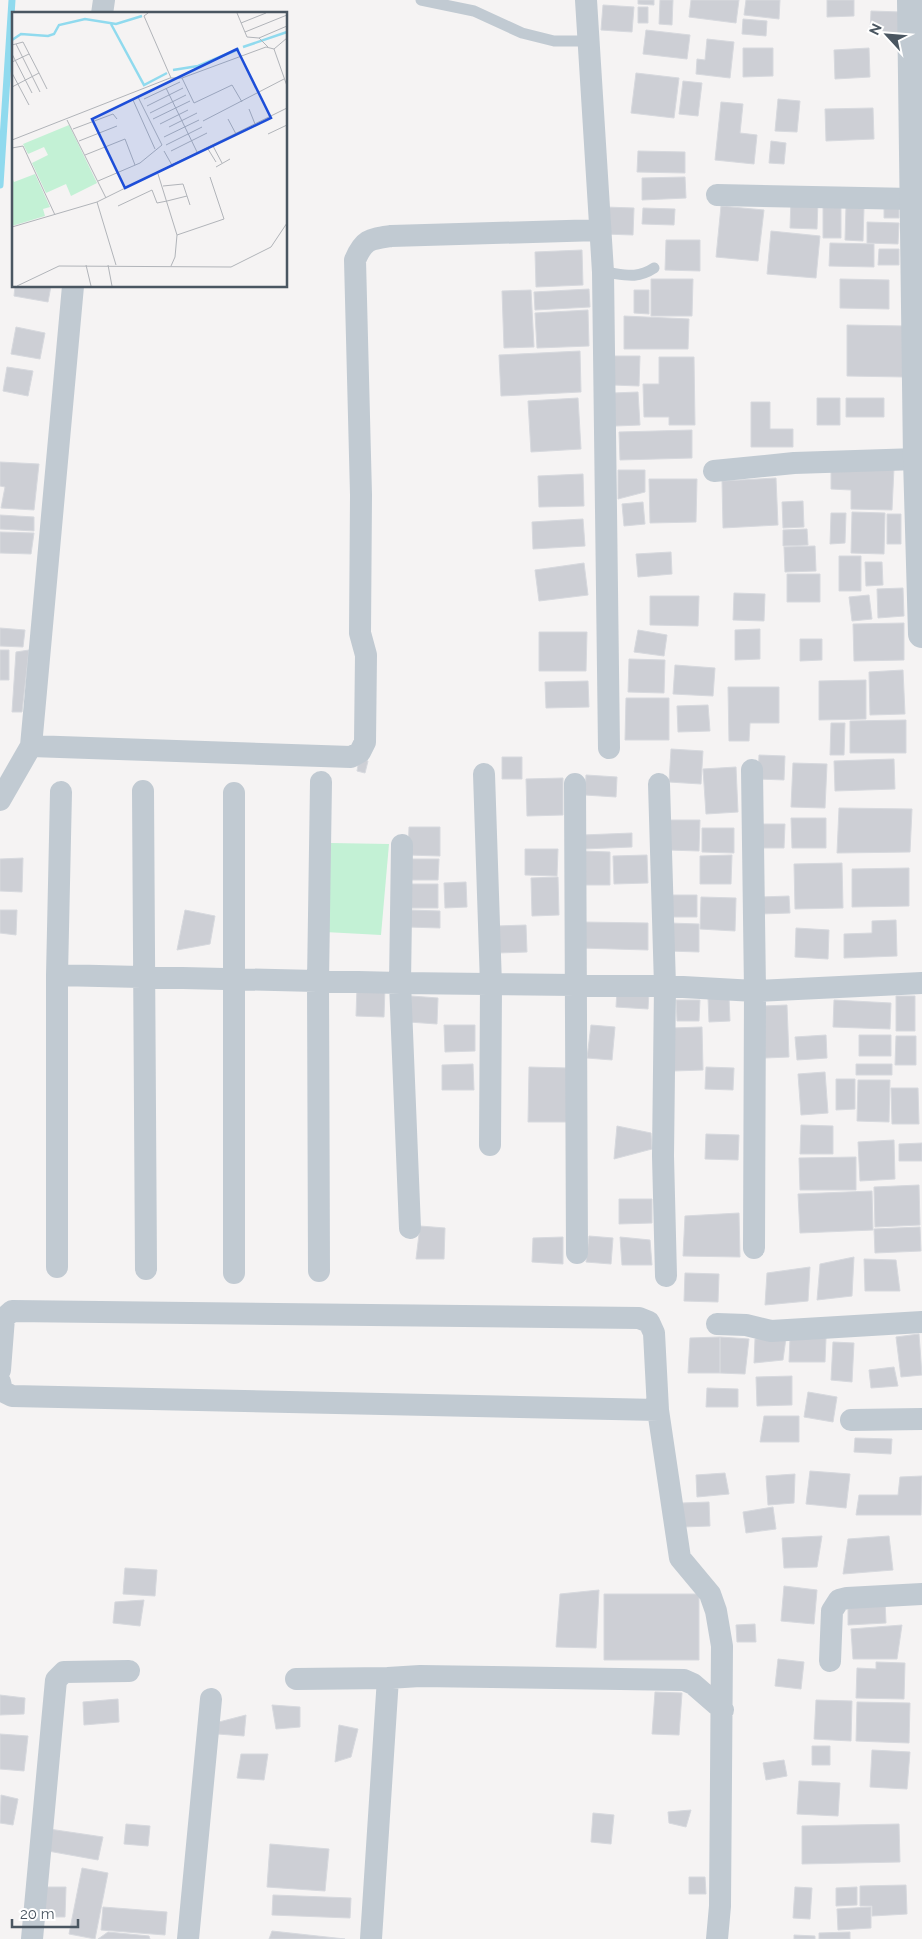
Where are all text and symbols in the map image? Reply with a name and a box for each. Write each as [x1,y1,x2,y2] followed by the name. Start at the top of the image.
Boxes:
[862,10,912,60] north arrow
[12,12,288,288] inset map
[866,21,885,38] text: N
[12,1896,79,1928] scale bar
[20,1905,55,1923] text: 20 m

